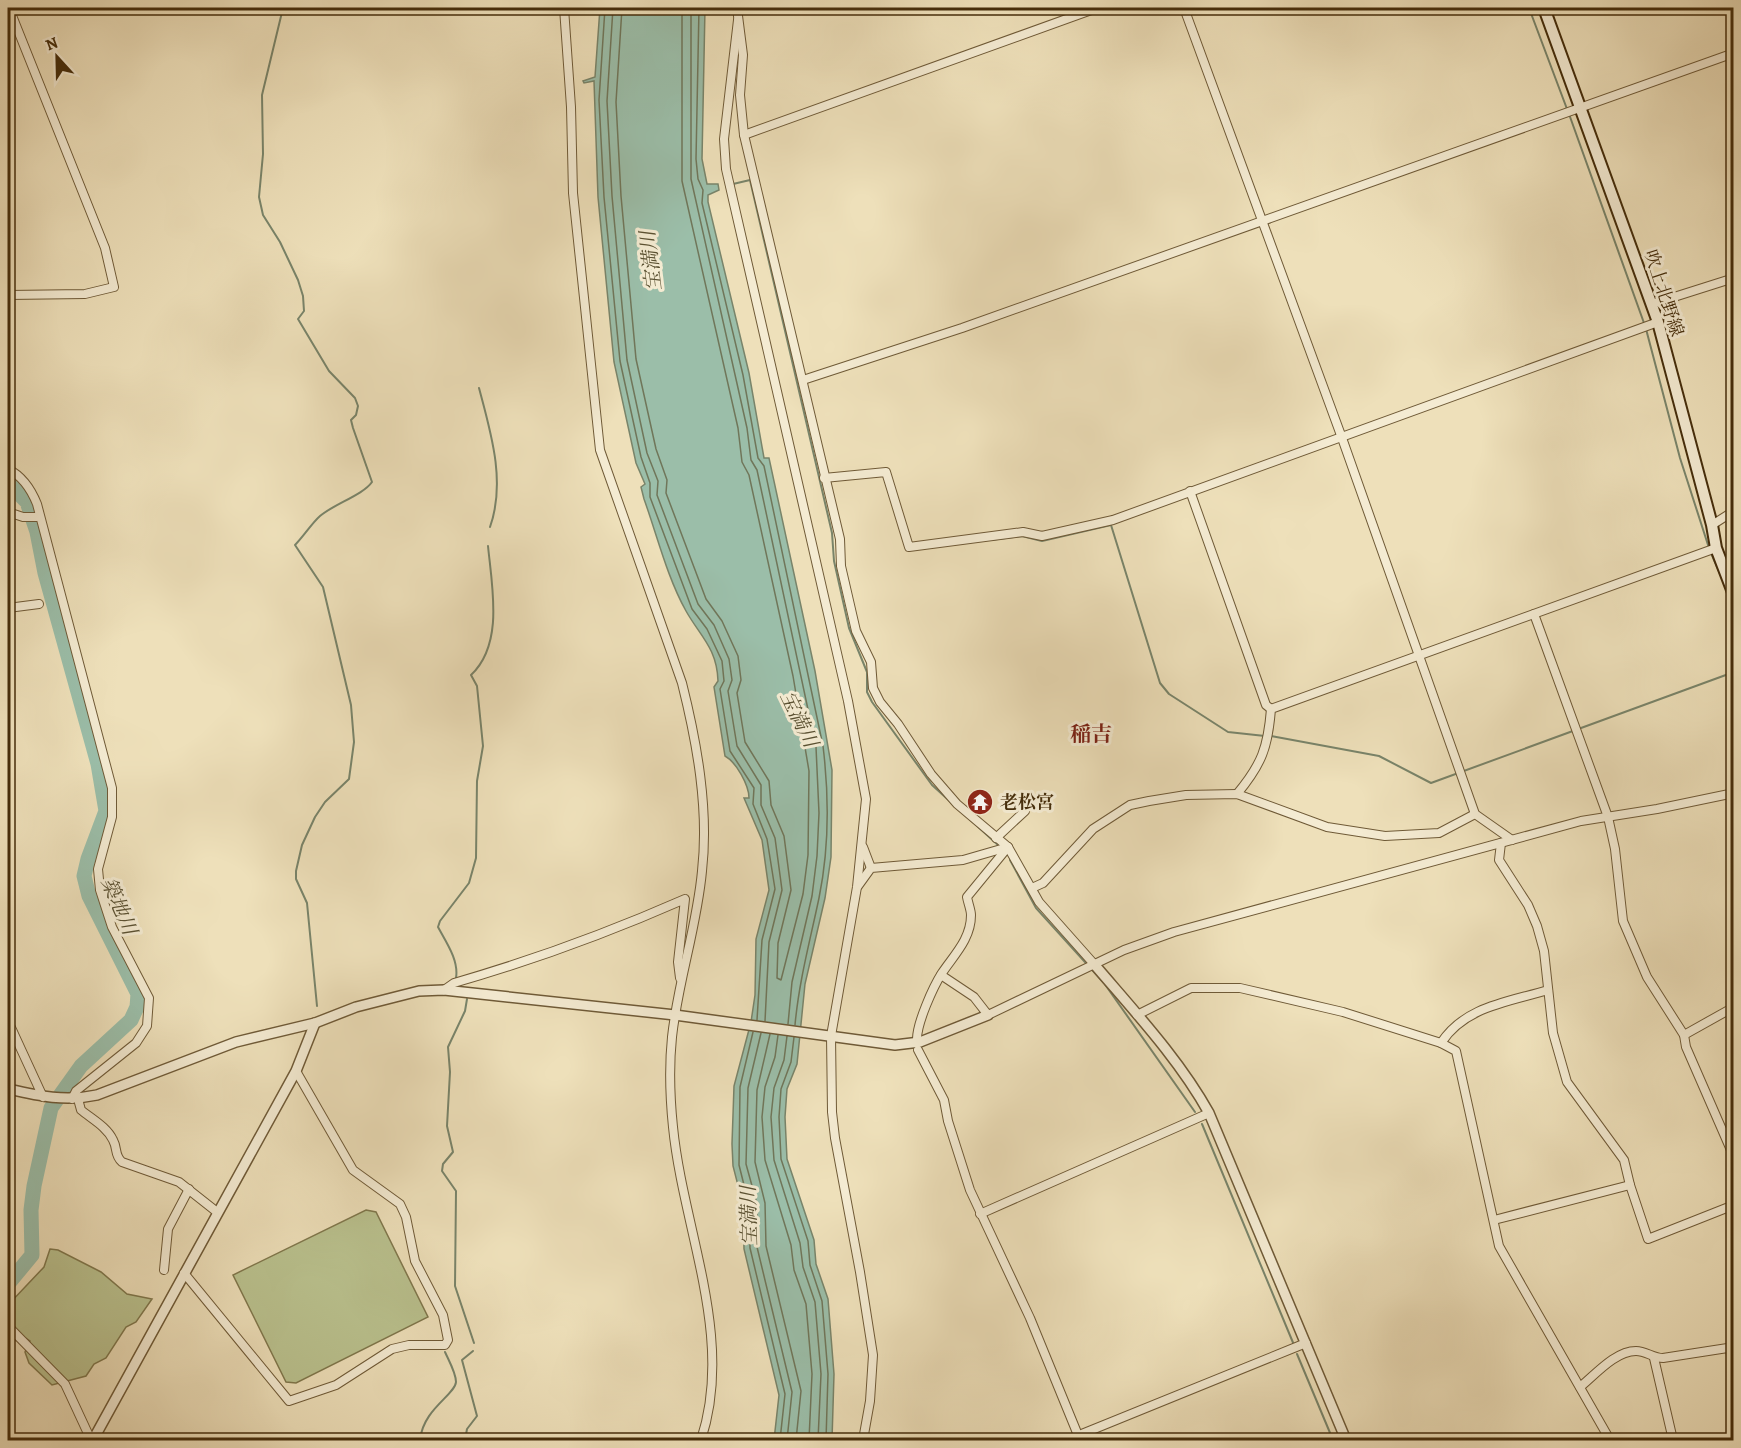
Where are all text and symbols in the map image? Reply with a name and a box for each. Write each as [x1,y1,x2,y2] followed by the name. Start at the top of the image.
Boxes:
[27,27,87,87] north arrow
[42,32,62,56] text: N
[634,228,668,292] water label: 宝満川
[1639,246,1689,340] street label: 吹上北野線
[774,686,825,754] water label: 宝満川
[1070,720,1112,748] district label: 稲吉
[965,787,995,817] temple icon: 老松宮
[1000,790,1054,814] place label: 老松宮
[95,873,144,941] water label: 築地川
[734,1184,764,1246] water label: 宝満川

